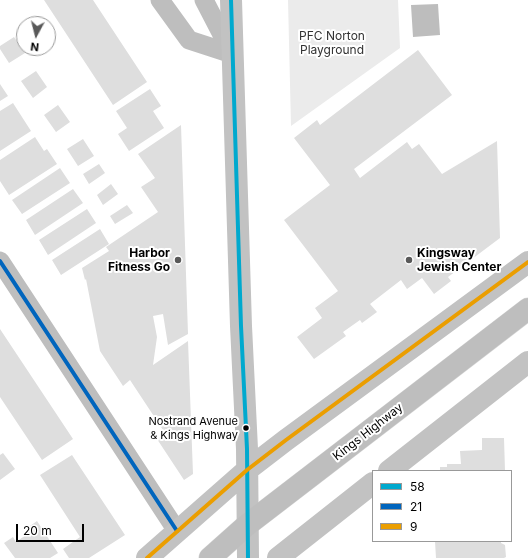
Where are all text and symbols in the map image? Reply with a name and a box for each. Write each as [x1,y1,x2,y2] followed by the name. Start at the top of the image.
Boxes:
[16,16,56,56] north arrow
[299,29,365,57] park label: PFC Norton Playground
[30,39,40,54] text: N
[108,246,170,274] place label: Harbor Fitness Go
[417,246,501,274] place label: Kingsway Jewish Center
[173,255,183,265] marker: Harbor Fitness Go
[404,255,414,265] marker: Kingsway Jewish Center
[330,400,406,464] street label: Kings Highway
[148,415,238,441] place label: Nostrand Avenue & Kings Highway
[241,423,251,433] marker: Nostrand Avenue & Kings Highway
[372,470,512,542] legend
[410,479,425,494] text: 58
[410,499,422,514] text: 21
[18,516,86,542] scale bar
[410,519,417,534] text: 9
[23,523,52,538] text: 20 m

